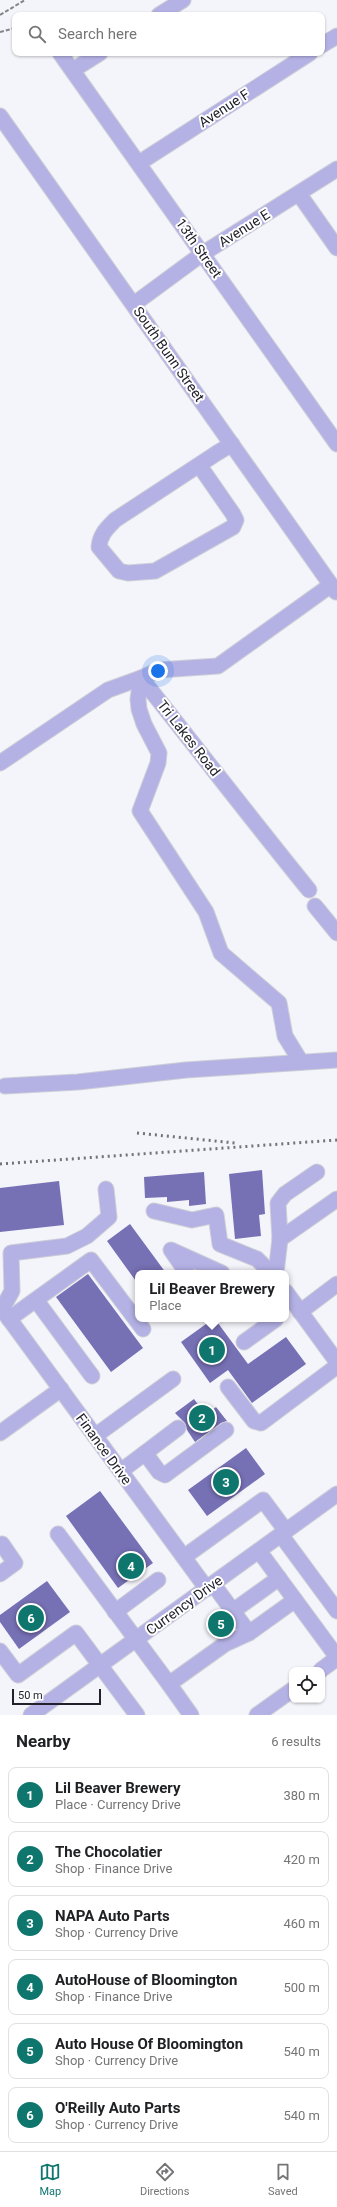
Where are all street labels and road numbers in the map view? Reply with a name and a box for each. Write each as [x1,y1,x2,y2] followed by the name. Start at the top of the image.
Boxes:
[196,86,252,130] street label: Avenue F
[215,206,273,250] street label: Avenue E
[173,215,225,281] street label: 13th Street
[130,304,208,405] street label: South Bunn Street
[154,697,224,779] street label: Tri Lakes Road
[73,1410,135,1488] street label: Finance Drive
[143,1572,225,1638] street label: Currency Drive

